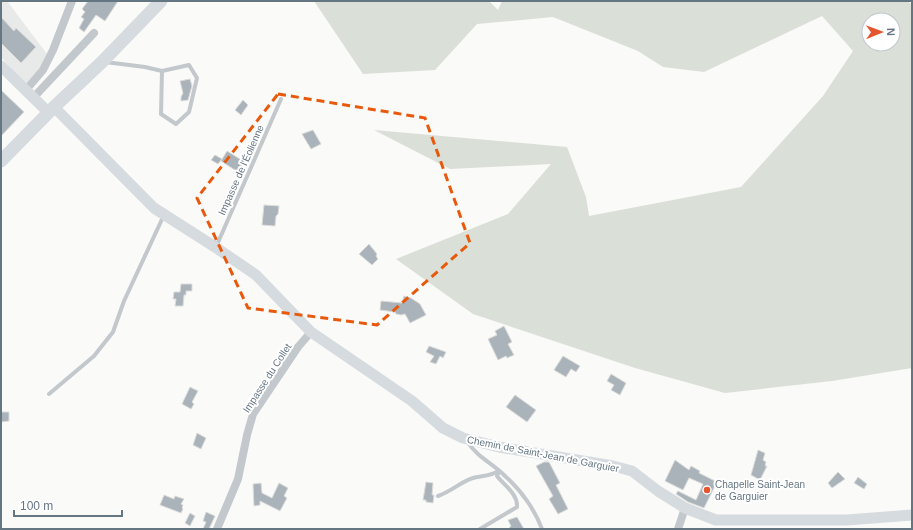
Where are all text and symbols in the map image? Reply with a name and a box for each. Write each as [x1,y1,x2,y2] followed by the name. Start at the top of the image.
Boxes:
[861,12,901,52] north arrow
[885,28,897,36] text: N
[215,122,266,217] street label: Impasse de l'Éolienne
[241,341,294,415] street label: Impasse du Collet
[466,434,621,474] street label: Chemin de Saint-Jean de Garguier
[715,479,805,502] place label: Chapelle Saint-Jean de Garguier
[702,485,712,495] marker: Chapelle Saint-Jean de Garguier
[14,492,122,518] scale bar
[20,499,53,513] text: 100 m

